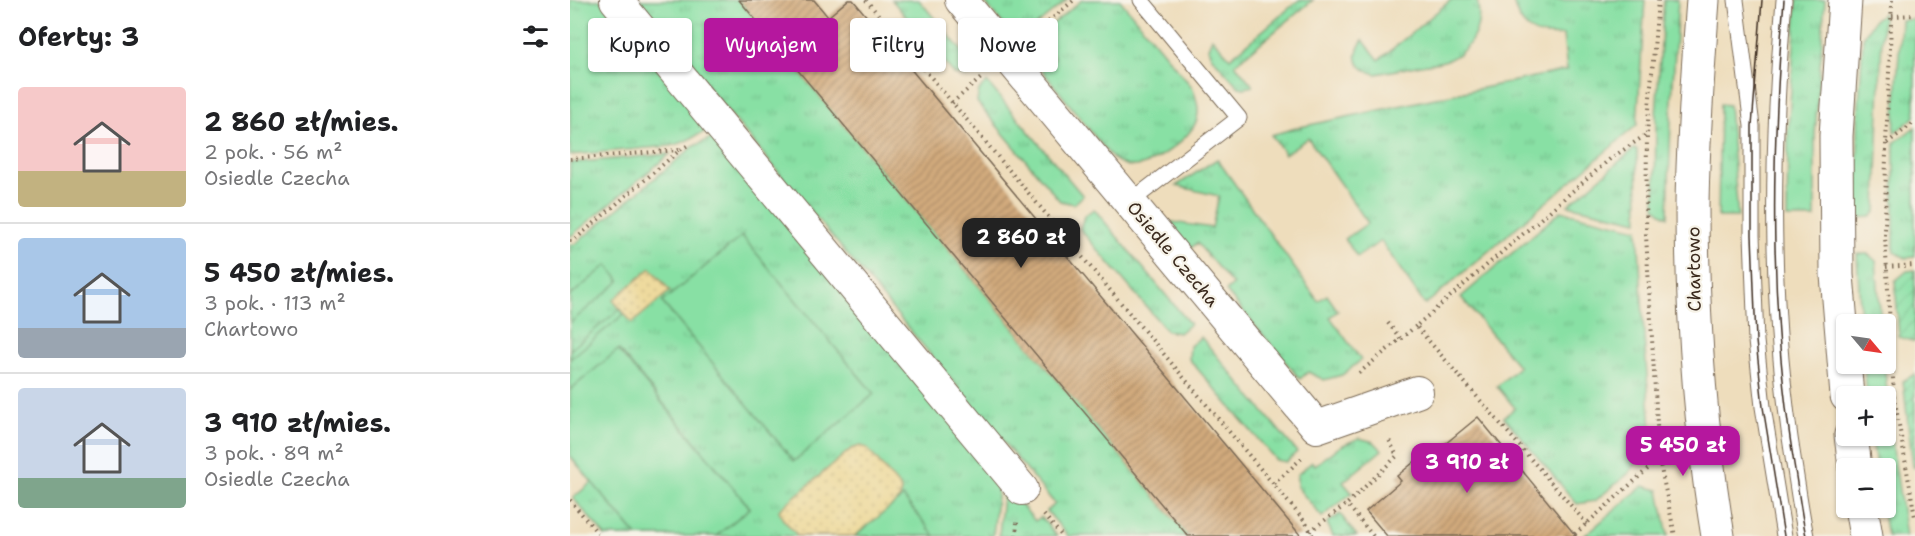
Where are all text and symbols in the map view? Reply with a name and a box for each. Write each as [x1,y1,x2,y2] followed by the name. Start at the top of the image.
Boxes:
[588,18,692,72] chip: Kupno
[704,18,838,72] chip: Wynajem
[850,18,946,72] chip: Filtry
[958,18,1058,72] chip: Nowe
[18,19,139,54] text: Oferty: 3
[519,20,552,53] icon: filters
[204,104,399,139] text: 2 860 zł/mies.
[66,111,138,183] icon: home
[204,139,343,165] text: 2 pok. · 56 m²
[204,165,350,191] text: Osiedle Czecha
[1122,196,1224,312] street label: Osiedle Czecha
[959,218,1083,269] pin: 2 860 zł
[976,224,1066,250] text: 2 860 zł
[1681,226,1707,312] street label: Chartowo
[204,255,394,290] text: 5 450 zł/mies.
[66,262,138,334] icon: home
[204,290,346,316] text: 3 pok. · 113 m²
[1836,314,1896,374] north arrow
[1836,314,1896,518] map controls
[204,316,298,342] text: Chartowo
[1836,386,1896,446] button: +
[204,405,391,440] text: 3 910 zł/mies.
[66,412,138,484] icon: home
[1621,426,1745,477] pin: 5 450 zł
[1640,432,1726,458] text: 5 450 zł
[204,440,344,466] text: 3 pok. · 89 m²
[1405,443,1529,494] pin: 3 910 zł
[1425,449,1509,475] text: 3 910 zł
[1836,458,1896,518] button: −
[204,466,350,492] text: Osiedle Czecha

